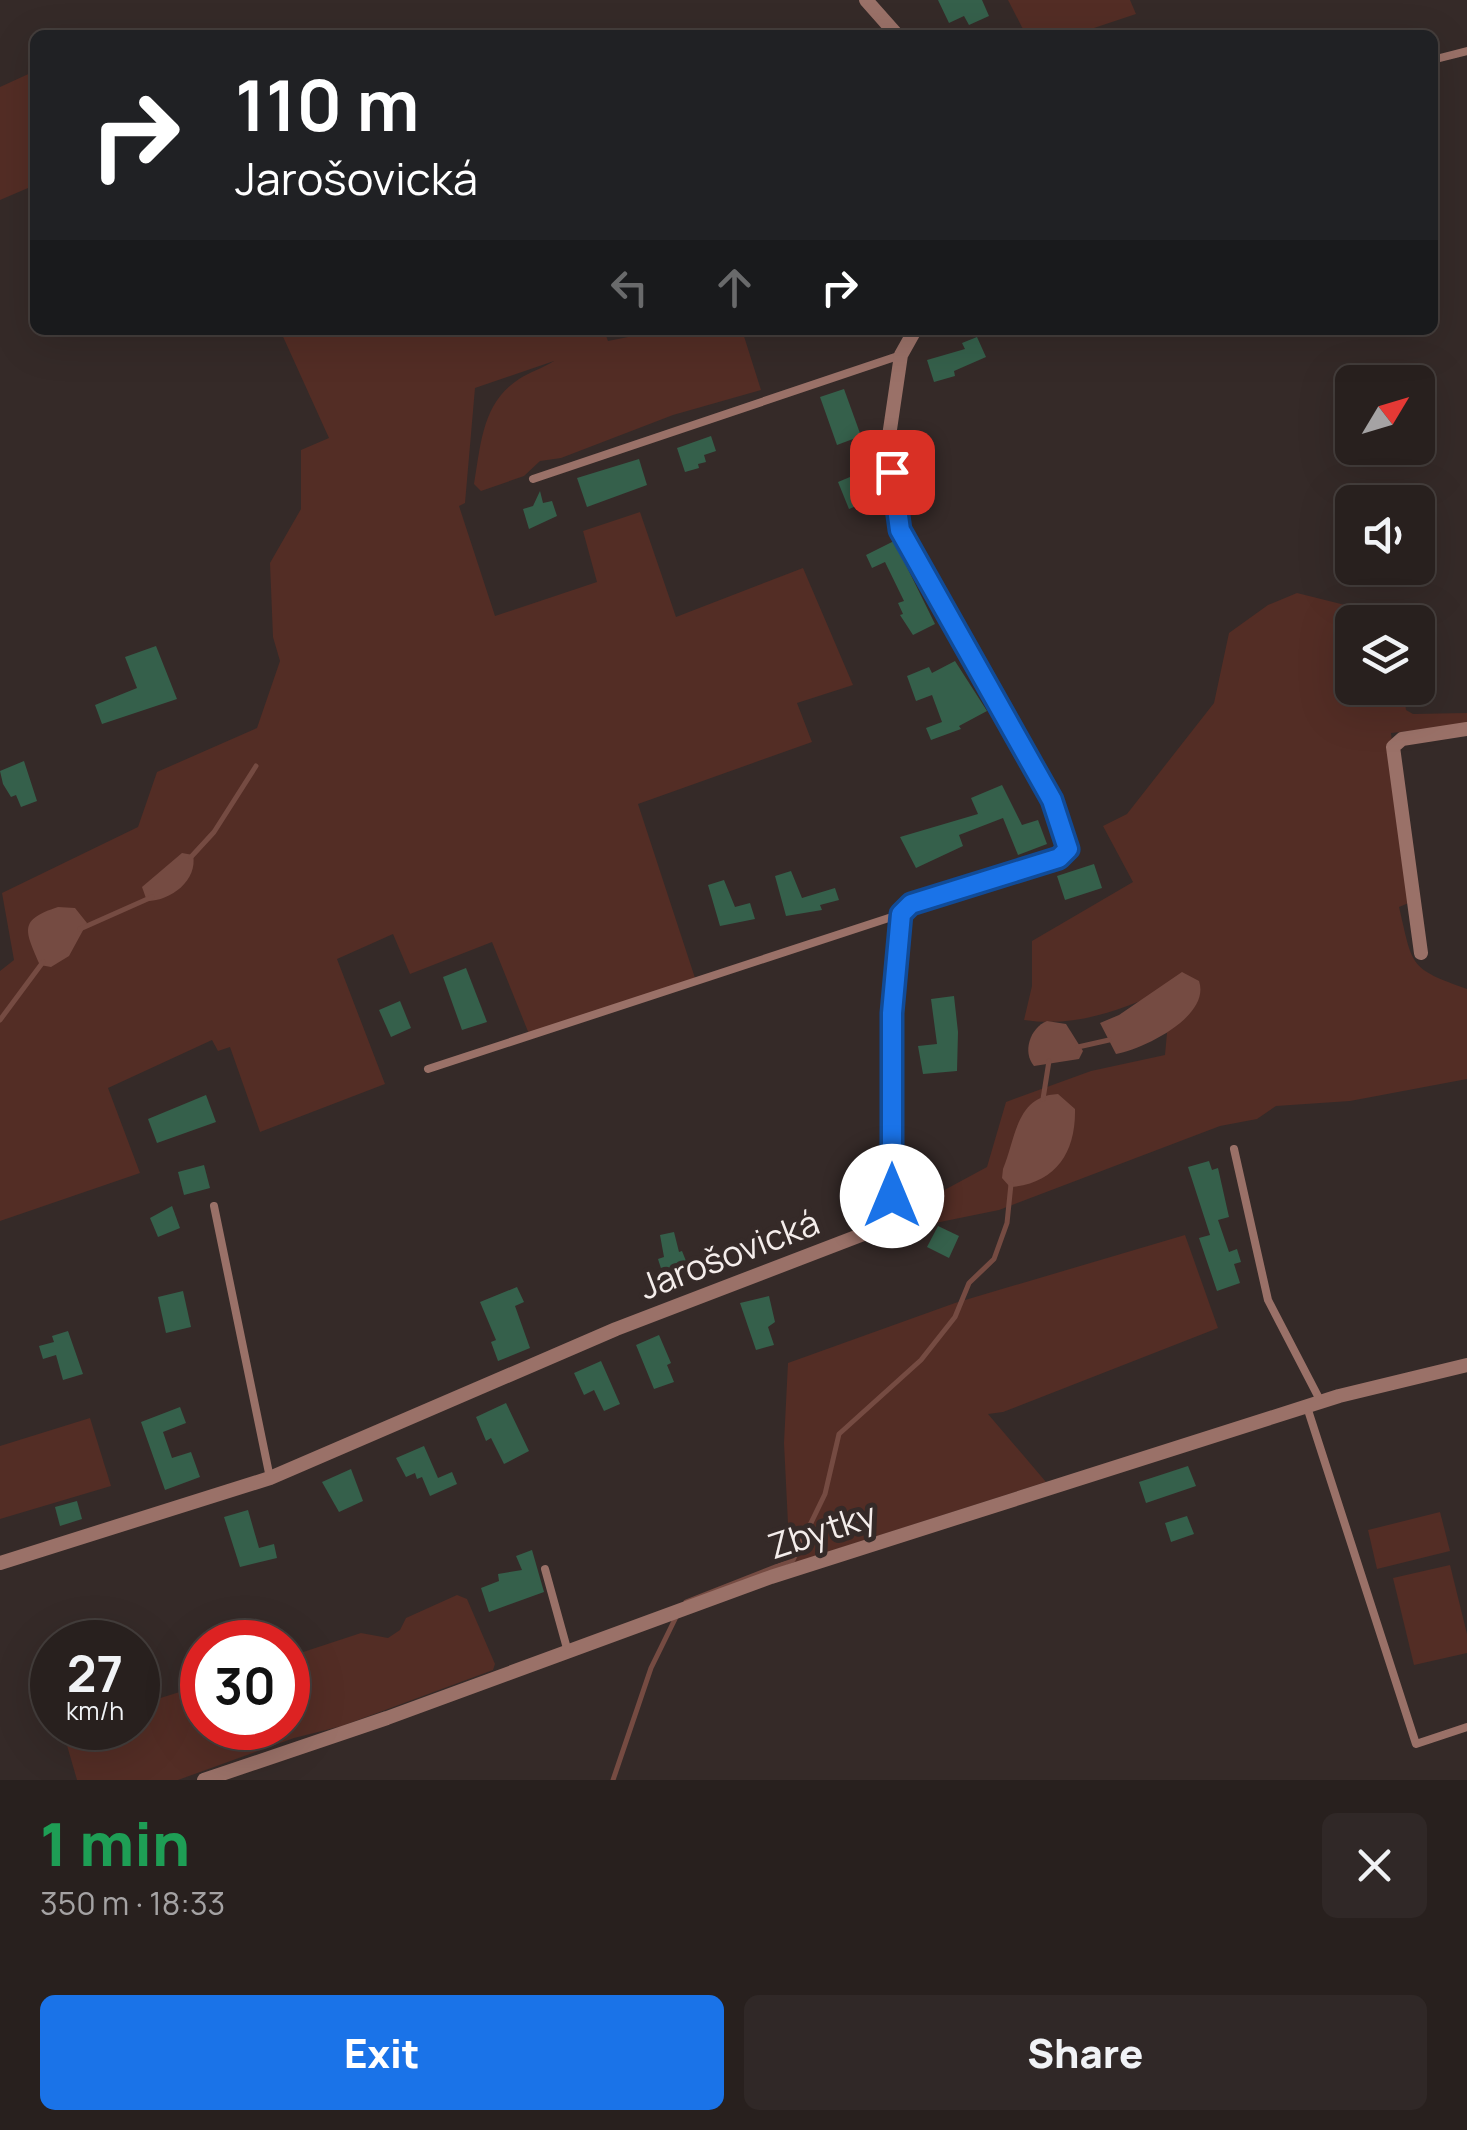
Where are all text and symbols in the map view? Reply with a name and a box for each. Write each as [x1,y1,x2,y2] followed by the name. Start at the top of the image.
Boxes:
[235,56,419,152] text: 110 m
[70,70,200,200] icon: right
[235,147,478,209] text: Jarošovická
[602,260,657,315] icon: left
[707,260,762,315] icon: ahead
[812,260,867,315] icon: right
[1335,365,1435,465] north arrow
[1335,365,1435,705] map controls
[850,430,935,515] pin
[865,445,920,500] icon: arrive
[1335,485,1435,585] button: sound
[1335,605,1435,705] button: layers
[840,1144,944,1248] position arrow
[632,1198,826,1310] street label: Jarošovická
[762,1490,882,1570] street label: Zbytky
[180,1620,310,1750] speed limit sign: 30
[67,1639,123,1707] text: 27
[66,1693,124,1728] text: km/h
[40,1802,190,1884] text: 1 min
[1322,1813,1427,1918] button: close
[40,1881,225,1925] text: 350 m · 18:33
[40,1995,724,2110] button: Exit
[744,1995,1427,2110] button: Share

